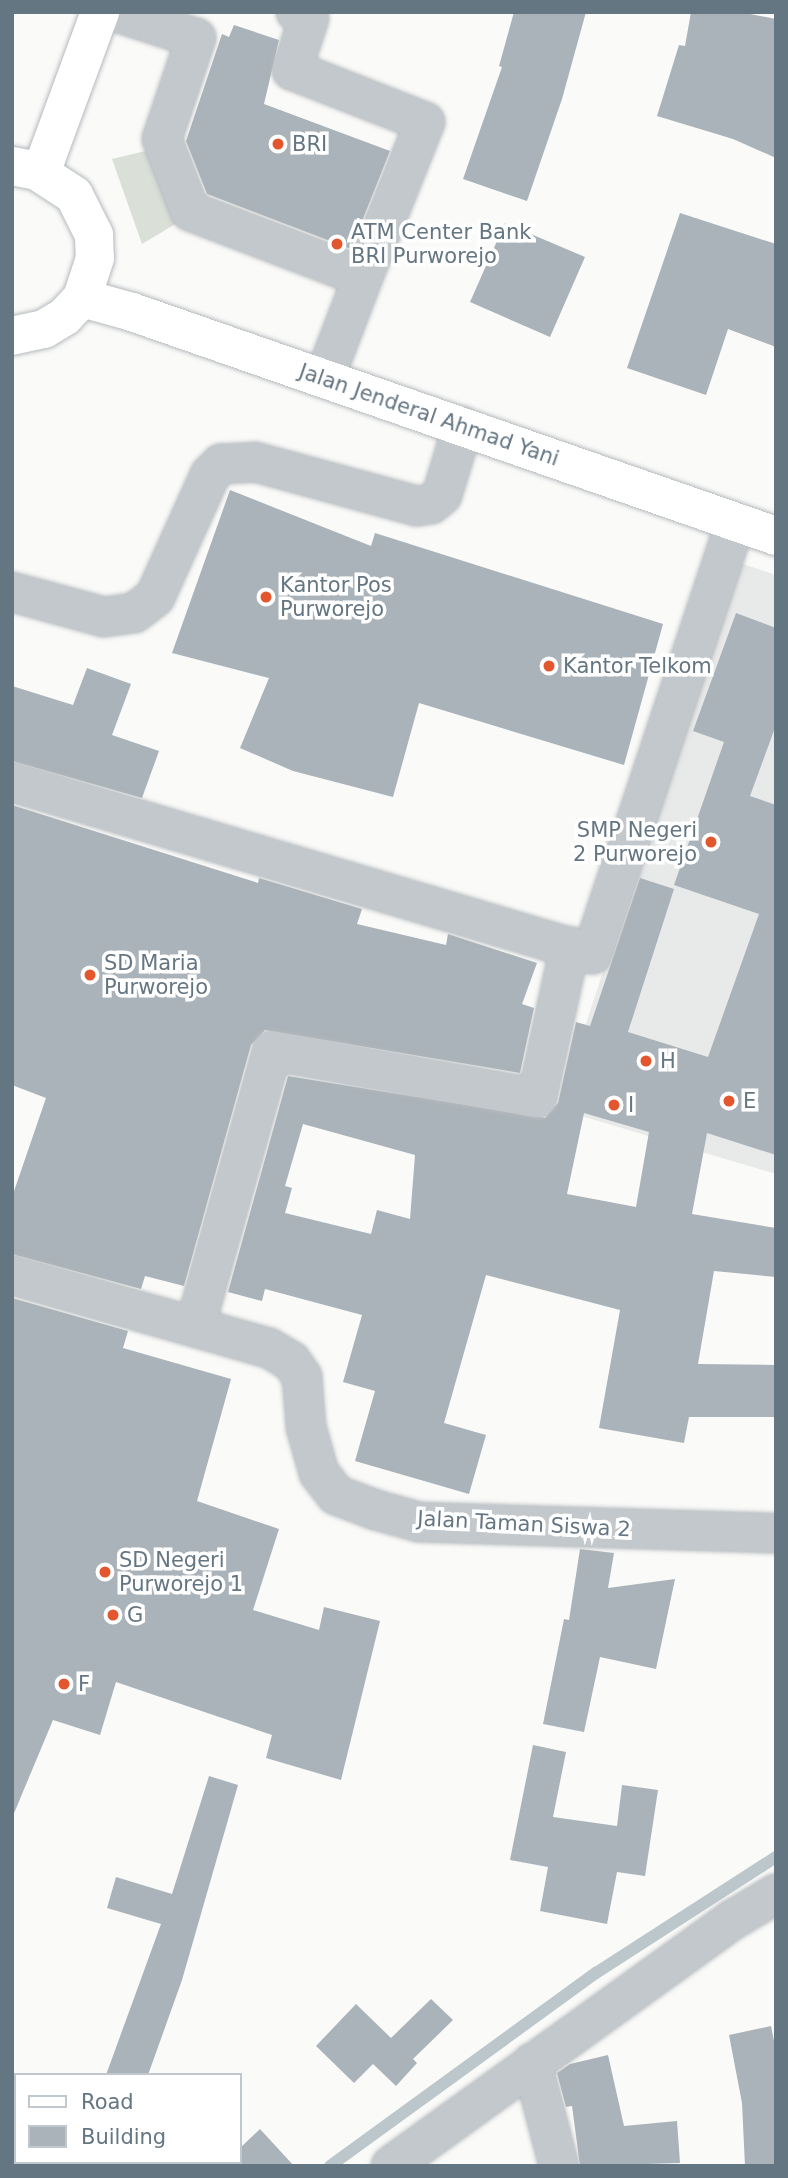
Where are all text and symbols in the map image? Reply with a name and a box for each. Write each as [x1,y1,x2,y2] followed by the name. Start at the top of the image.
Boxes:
[292,131,327,157] place label: BRI
[270,136,286,152] marker: BRI
[351,219,531,269] place label: ATM Center Bank BRI Purworejo
[329,236,345,252] marker: ATM Center Bank BRI Purworejo
[296,359,562,471] street label: Jalan Jenderal Ahmad Yani
[280,572,392,622] place label: Kantor Pos Purworejo
[258,589,274,605] marker: Kantor Pos Purworejo
[563,653,712,679] place label: Kantor Telkom
[541,658,557,674] marker: Kantor Telkom
[573,817,697,867] place label: SMP Negeri 2 Purworejo
[703,834,719,850] marker: SMP Negeri 2 Purworejo
[104,950,208,1000] place label: SD Maria Purworejo
[82,967,98,983] marker: SD Maria Purworejo
[660,1048,676,1074] place label: H
[638,1053,654,1069] marker: H
[743,1088,756,1114] place label: E
[628,1092,634,1118] place label: I
[721,1093,737,1109] marker: E
[606,1097,622,1113] marker: I
[417,1506,631,1542] street label: Jalan Taman Siswa 2
[119,1547,243,1597] place label: SD Negeri Purworejo 1
[97,1564,113,1580] marker: SD Negeri Purworejo 1
[127,1602,143,1628] place label: G
[105,1607,121,1623] marker: G
[78,1671,90,1697] place label: F
[56,1676,72,1692] marker: F
[14,2073,242,2164] legend
[81,2090,134,2114] text: Road
[81,2125,166,2149] text: Building

